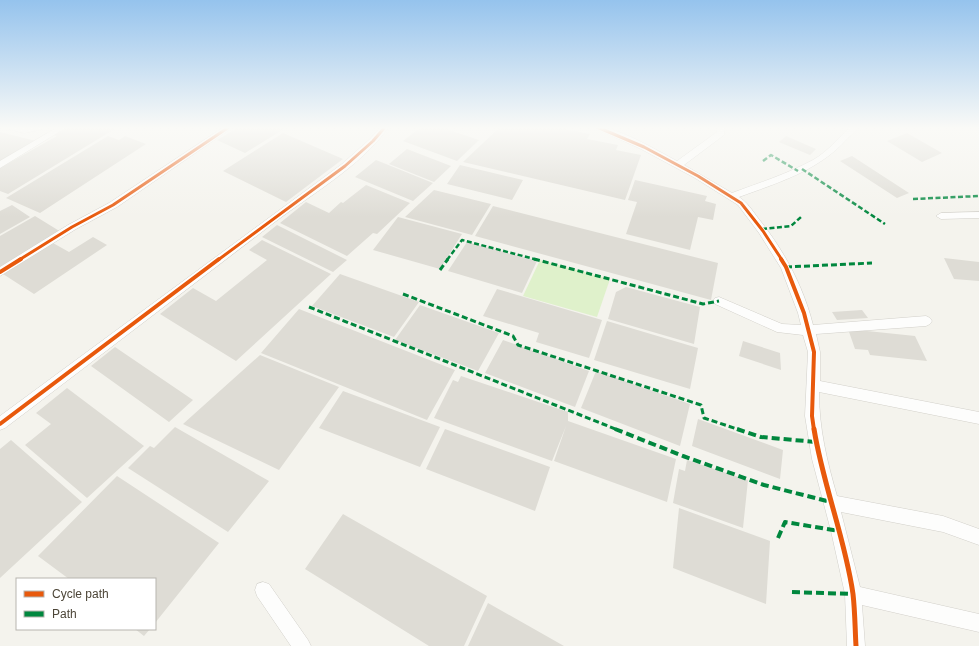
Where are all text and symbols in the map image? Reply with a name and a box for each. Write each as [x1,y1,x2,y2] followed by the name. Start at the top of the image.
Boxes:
[16,578,156,630] legend
[52,587,109,601] text: Cycle path
[52,607,77,621] text: Path

